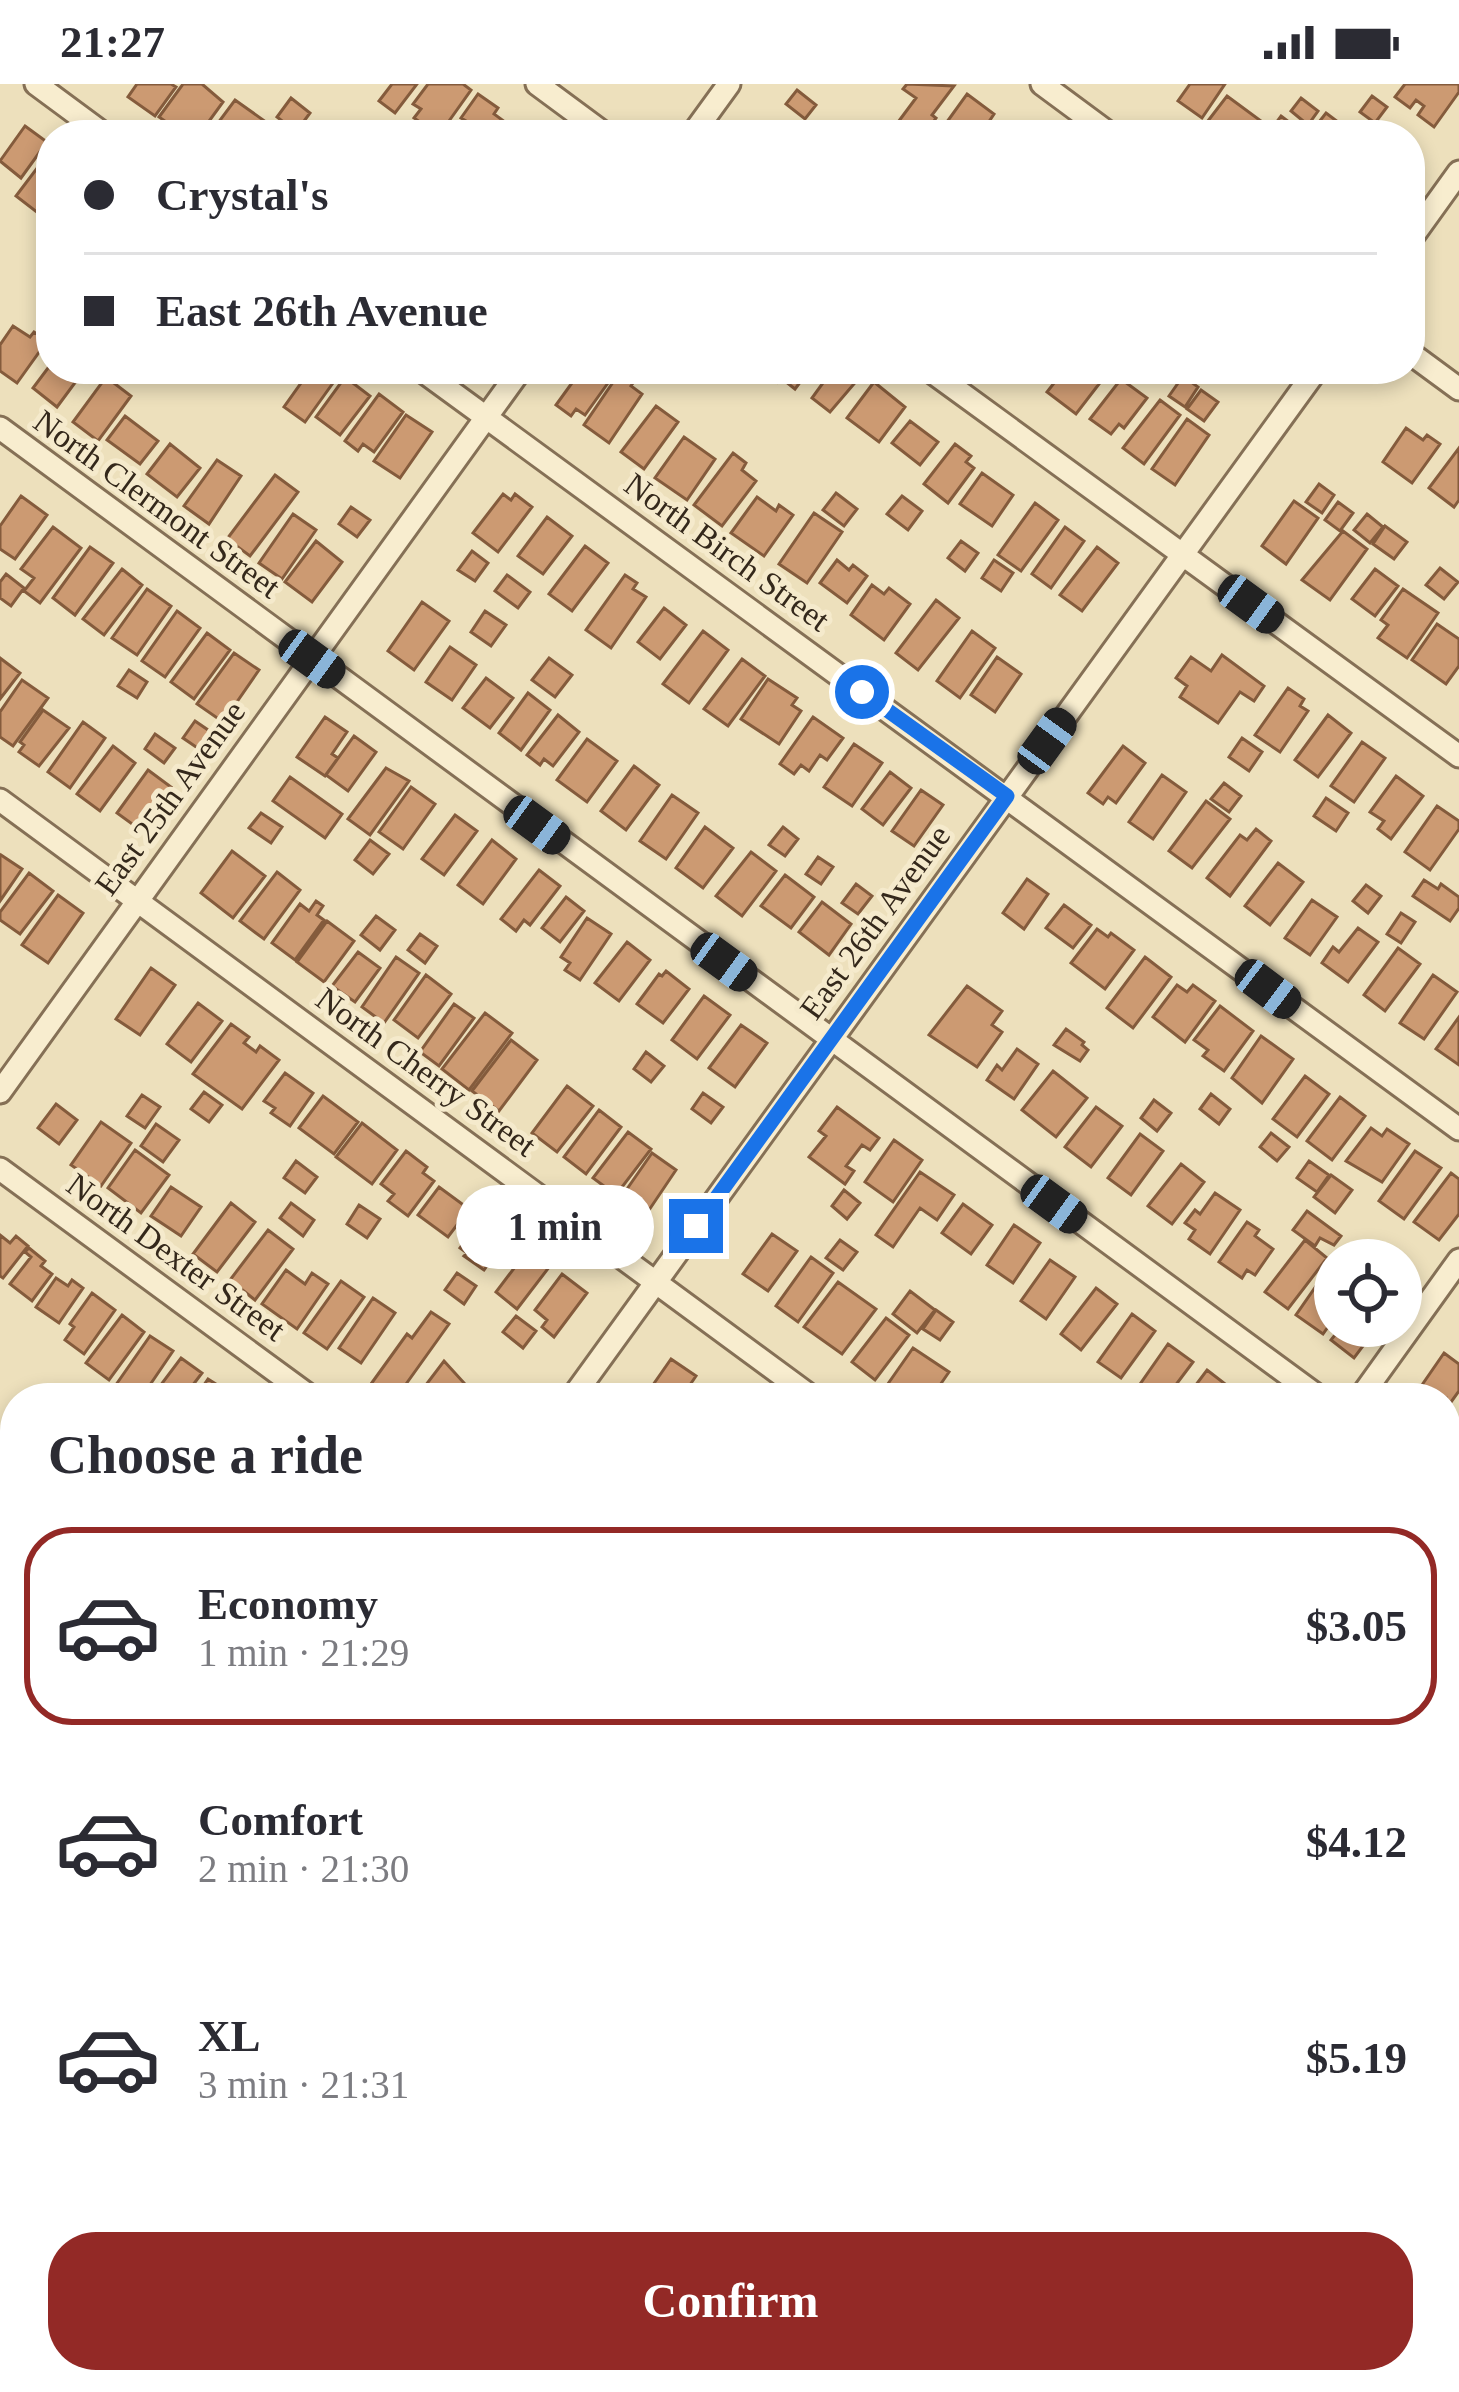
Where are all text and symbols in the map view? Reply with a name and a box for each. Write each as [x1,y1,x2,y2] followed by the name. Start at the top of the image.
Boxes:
[60,17,165,67] text: 21:27
[156,170,329,220] text: Crystal's
[156,286,488,336] text: East 26th Avenue
[27,403,287,605] street label: North Clermont Street
[618,466,836,638] street label: North Birch Street
[1211,568,1291,640] car
[272,623,352,695] car
[835,665,889,719] route start
[88,694,252,902] street label: East 25th Avenue
[1011,701,1083,781] car
[497,789,577,861] car
[793,818,957,1026] street label: East 26th Avenue
[684,926,764,998] car
[1228,953,1308,1025] car
[309,980,543,1164] street label: North Cherry Street
[60,1166,292,1348] street label: North Dexter Street
[1014,1168,1094,1240] car
[456,1184,654,1268] callout: 1 min
[669,1199,723,1253] route end
[508,1205,602,1248] text: 1 min
[1314,1239,1422,1347] map controls
[1314,1239,1422,1347] button: locate
[48,1425,363,1485] text: Choose a ride
[54,1572,162,1680] icon: car
[198,1579,378,1629] text: Economy
[1306,1601,1407,1651] text: $3.05
[198,1631,409,1674] text: 1 min · 21:29
[54,1788,162,1896] icon: car
[198,1795,363,1845] text: Comfort
[1306,1817,1407,1867] text: $4.12
[198,1847,409,1890] text: 2 min · 21:30
[54,2004,162,2112] icon: car
[198,2011,261,2061] text: XL
[1306,2033,1407,2083] text: $5.19
[198,2063,409,2106] text: 3 min · 21:31
[48,2232,1413,2370] button: Confirm

